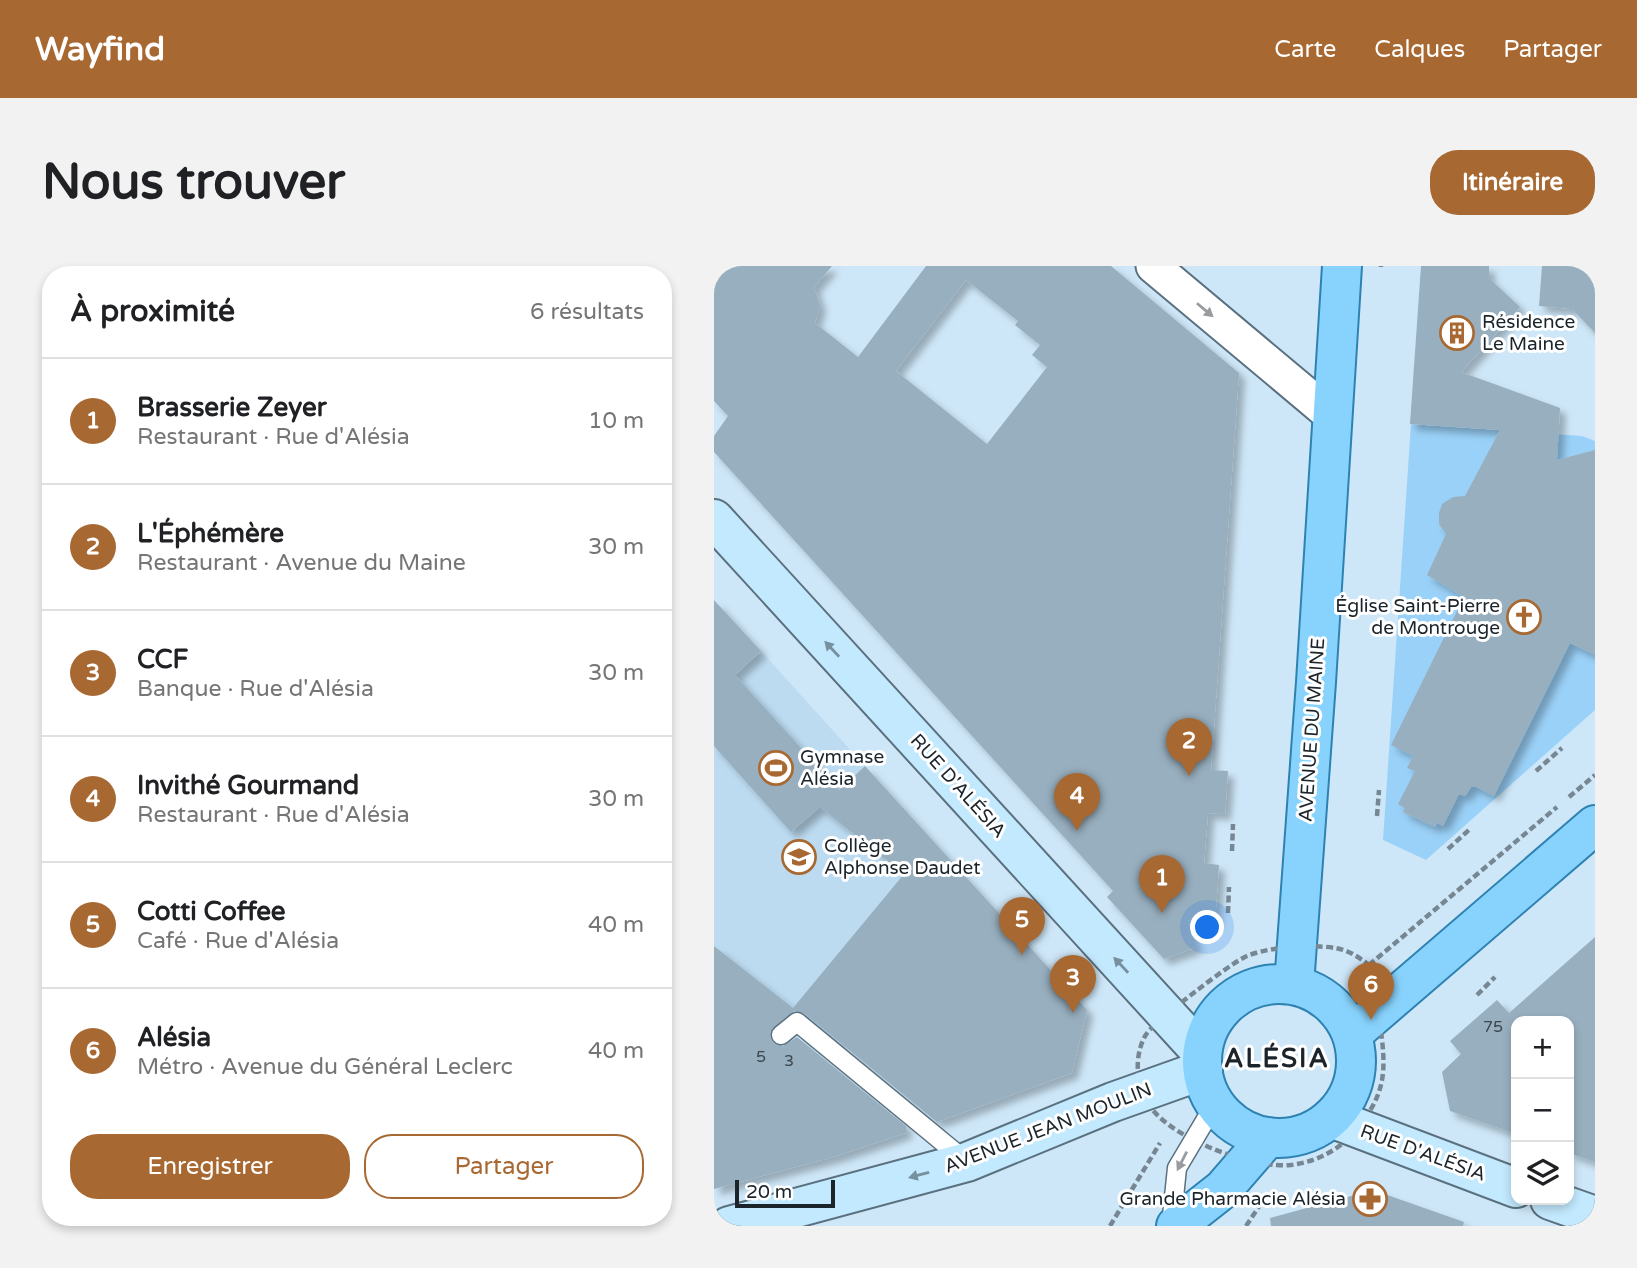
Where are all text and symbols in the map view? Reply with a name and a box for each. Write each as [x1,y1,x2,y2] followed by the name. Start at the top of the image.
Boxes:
[35,30,165,69] text: Wayfind
[1274,35,1336,64] text: Carte
[1374,35,1465,64] text: Calques
[1503,35,1602,64] text: Partager
[1430,150,1595,215] button: Itinéraire
[42,153,345,212] text: Nous trouver
[70,293,235,330] text: À proximité
[530,298,644,326] text: 6 résultats
[1196,302,1213,317] one-way arrow
[1482,311,1575,355] place label: Résidence Le Maine
[1438,314,1476,352] building icon: Résidence Le Maine
[137,392,327,423] text: Brasserie Zeyer
[86,407,100,435] text: 1
[588,407,644,435] text: 10 m
[137,423,410,451] text: Restaurant · Rue d'Alésia
[137,518,284,549] text: L'Éphémère
[86,533,100,561] text: 2
[588,533,644,561] text: 30 m
[137,549,466,577] text: Restaurant · Avenue du Maine
[1335,595,1500,639] place label: Église Saint-Pierre de Montrouge
[1505,598,1543,636] church icon: Église Saint-Pierre de Montrouge
[1295,637,1329,823] street label: AVENUE DU MAINE
[824,640,840,658] one-way arrow
[137,644,188,675] text: CCF
[86,659,100,687] text: 3
[588,659,644,687] text: 30 m
[137,675,374,703] text: Banque · Rue d'Alésia
[1166,718,1212,776] pin: 2
[906,730,1010,842] street label: RUE D'ALÉSIA
[800,746,884,790] place label: Gymnase Alésia
[757,749,795,787] sports icon: Gymnase Alésia
[137,770,359,801] text: Invithé Gourmand
[1054,773,1100,831] pin: 4
[86,785,100,813] text: 4
[588,785,644,813] text: 30 m
[137,801,410,829] text: Restaurant · Rue d'Alésia
[824,835,981,879] place label: Collège Alphonse Daudet
[780,838,818,876] school or university icon: Collège Alphonse Daudet
[1139,855,1185,913] pin: 1
[137,896,286,927] text: Cotti Coffee
[999,897,1045,955] pin: 5
[1190,910,1224,944] your location
[86,911,100,939] text: 5
[588,911,644,939] text: 40 m
[137,927,339,955] text: Café · Rue d'Alésia
[1050,955,1096,1013] pin: 3
[1114,957,1130,974] one-way arrow
[1348,962,1394,1020] pin: 6
[1511,1016,1574,1205] map controls
[1511,1016,1574,1079] button: +
[1483,1017,1503,1037] house number: 75
[137,1022,211,1053] text: Alésia
[86,1037,100,1065] text: 6
[588,1037,644,1065] text: 40 m
[1224,1042,1330,1074] district label: ALÉSIA
[756,1047,766,1067] house number: 5
[784,1051,794,1071] house number: 3
[137,1053,513,1081] text: Métro · Avenue du Général Leclerc
[941,1078,1155,1178] street label: AVENUE JEAN MOULIN
[1511,1079,1574,1142] button: −
[1357,1120,1489,1186] street label: RUE D'ALÉSIA
[70,1134,350,1199] button: Enregistrer
[364,1134,644,1199] button: Partager
[1511,1142,1574,1205] button: layers
[1176,1151,1187,1171] one-way arrow
[908,1170,929,1180] one-way arrow
[735,1177,835,1209] scale bar
[1351,1180,1389,1218] pharmacy icon: Grande Pharmacie Alésia
[746,1181,792,1203] text: 20 m
[1119,1188,1346,1210] place label: Grande Pharmacie Alésia

